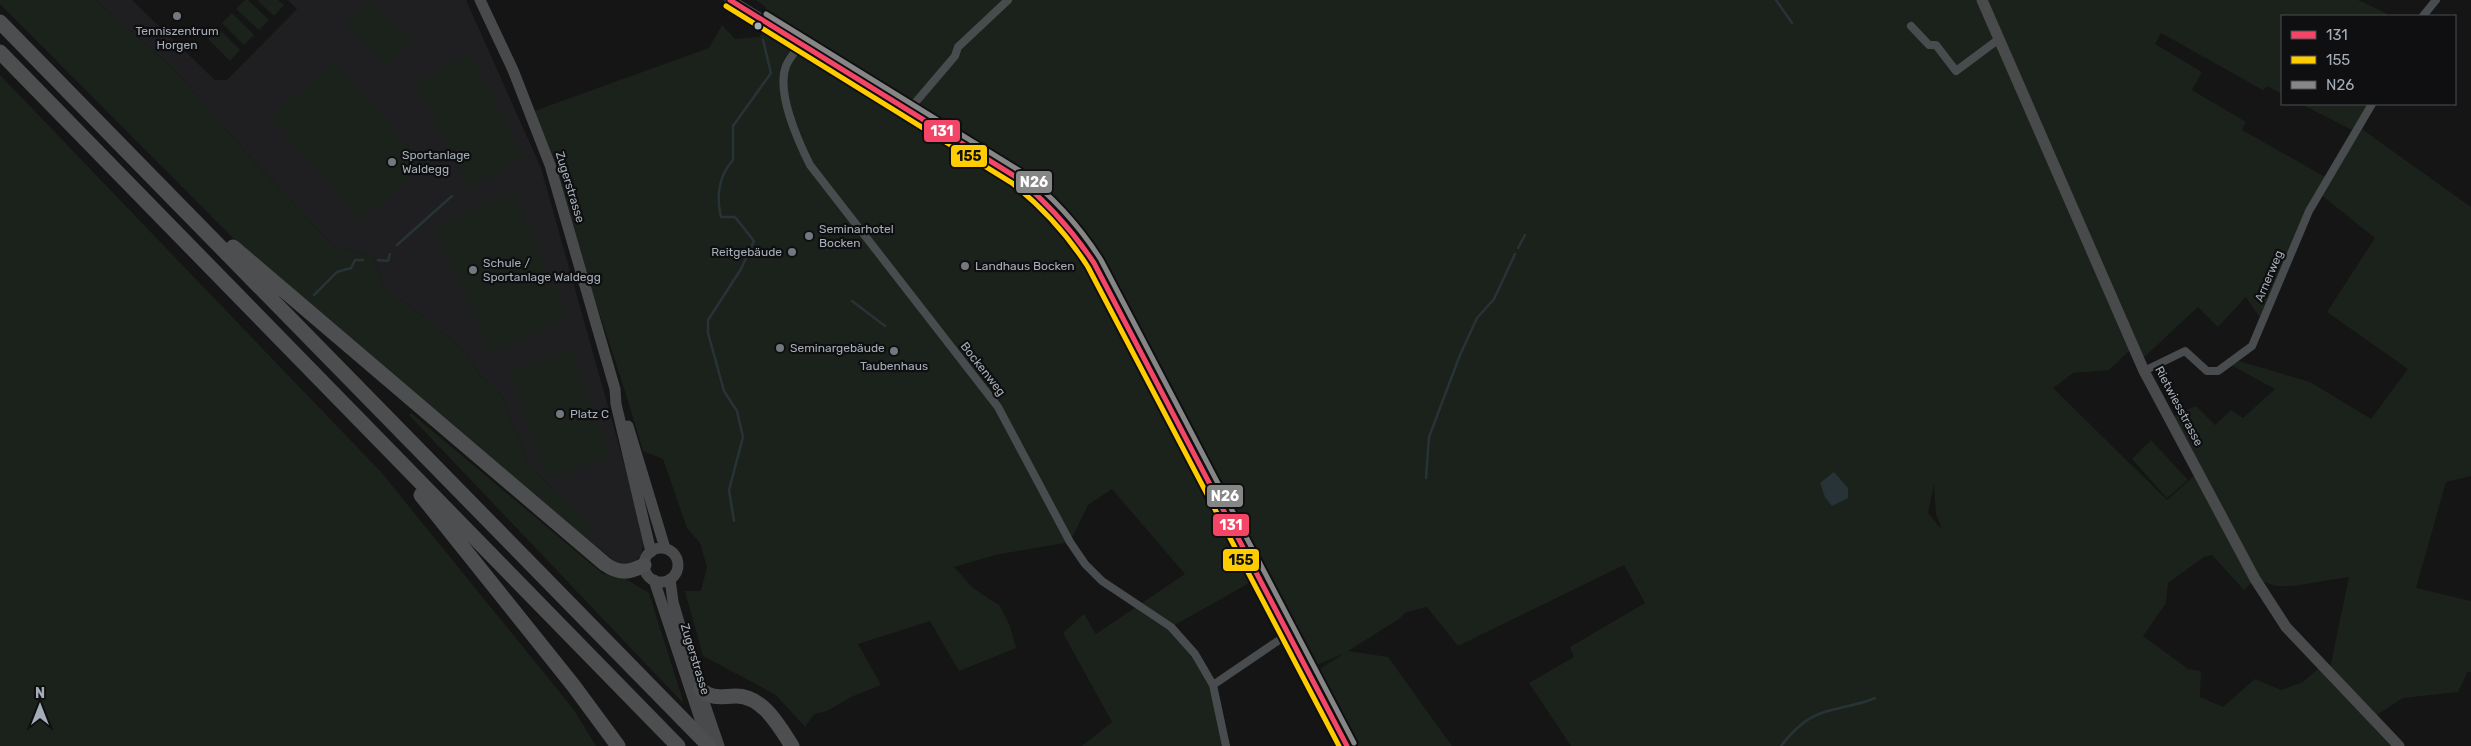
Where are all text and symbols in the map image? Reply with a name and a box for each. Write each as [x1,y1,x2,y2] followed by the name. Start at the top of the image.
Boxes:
[171,10,183,22] marker: Tenniszentrum Horgen
[2281,15,2456,105] legend
[753,21,763,31] unlabelled marker
[135,24,219,52] place label: Tenniszentrum Horgen
[2326,26,2348,44] text: 131
[2326,51,2350,69] text: 155
[2326,76,2354,94] text: N26
[923,119,961,143] line badge: 131
[931,123,954,140] text: 131
[950,144,988,168] line badge: 155
[402,148,470,176] place label: Sportanlage Waldegg
[956,148,982,165] text: 155
[553,150,588,224] street label: Zugerstrasse
[386,156,398,168] marker: Sportanlage Waldegg
[1015,170,1053,194] line badge: N26
[1020,174,1048,191] text: N26
[819,222,894,250] place label: Seminarhotel Bocken
[803,230,815,242] marker: Seminarhotel Bocken
[711,245,782,259] place label: Reitgebäude
[786,246,798,258] marker: Reitgebäude
[2252,248,2286,304] street label: Arnerweg
[483,256,601,284] place label: Schule / Sportanlage Waldegg
[975,259,1074,273] place label: Landhaus Bocken
[959,260,971,272] marker: Landhaus Bocken
[467,264,479,276] marker: Schule / Sportanlage Waldegg
[958,339,1008,399] street label: Bockenweg
[790,341,885,355] place label: Seminargebäude
[774,342,786,354] marker: Seminargebäude
[888,345,900,357] marker: Taubenhaus
[860,359,928,373] place label: Taubenhaus
[2152,364,2206,449] street label: Rietwiesstrasse
[570,407,609,421] place label: Platz C
[554,408,566,420] marker: Platz C
[1206,484,1244,508] line badge: N26
[1211,488,1239,505] text: N26
[1212,513,1250,537] line badge: 131
[1220,517,1243,534] text: 131
[1222,548,1260,572] line badge: 155
[1228,552,1254,569] text: 155
[678,622,713,696] street label: Zugerstrasse
[15,681,65,731] north arrow
[35,685,45,702] text: N

